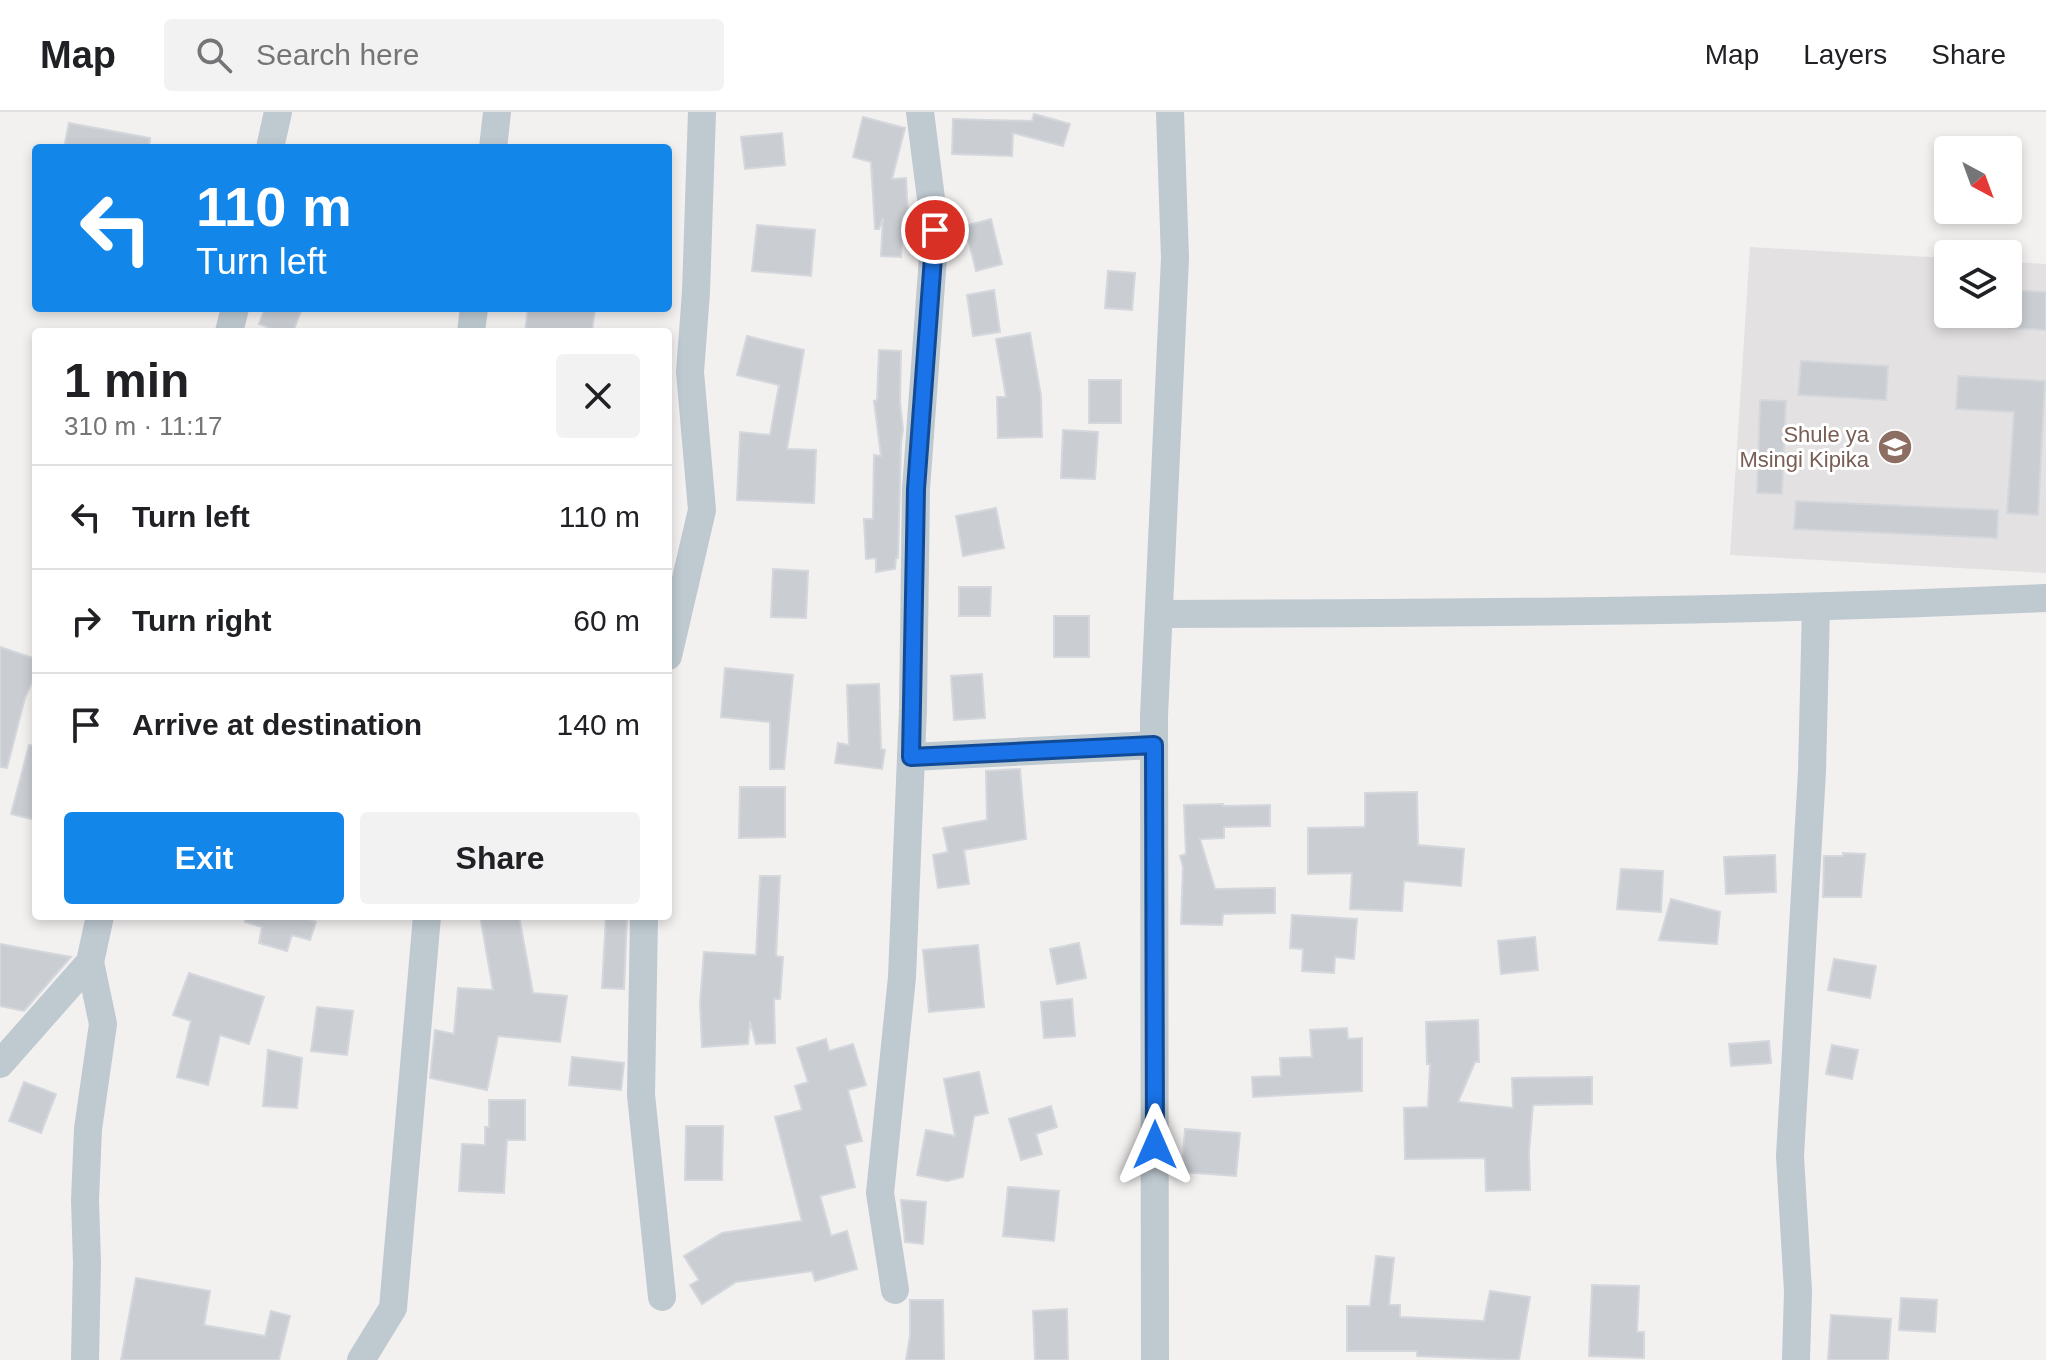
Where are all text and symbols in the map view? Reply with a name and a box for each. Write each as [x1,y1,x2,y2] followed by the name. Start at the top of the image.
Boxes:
[164,19,724,91] search box
[192,33,236,77] icon: search
[40,34,116,76] text: Map
[256,38,419,71] text: Search here
[1705,39,1759,70] text: Map
[1803,39,1887,70] text: Layers
[1931,39,2006,70] text: Share
[1934,136,2022,224] north arrow
[1934,136,2022,328] map controls
[196,175,352,238] text: 110 m
[64,176,168,280] icon: left
[901,196,969,264] pin
[913,208,957,252] icon: arrive
[1934,240,2022,328] button: layers
[196,241,327,282] text: Turn left
[64,354,189,407] text: 1 min
[556,354,640,438] button: close
[64,411,223,441] text: 310 m · 11:17
[1739,422,1870,472] place label: Shule ya Msingi Kipika
[1876,428,1914,466] school or university icon: Shule ya Msingi Kipika
[64,495,108,539] icon: left
[132,500,250,533] text: Turn left
[559,500,640,533] text: 110 m
[64,599,108,643] icon: right
[132,604,271,637] text: Turn right
[573,604,640,637] text: 60 m
[64,703,108,747] icon: arrive
[132,708,422,741] text: Arrive at destination
[557,708,640,741] text: 140 m
[64,812,344,904] button: Exit
[360,812,640,904] button: Share
[1113,1103,1197,1187] position arrow

